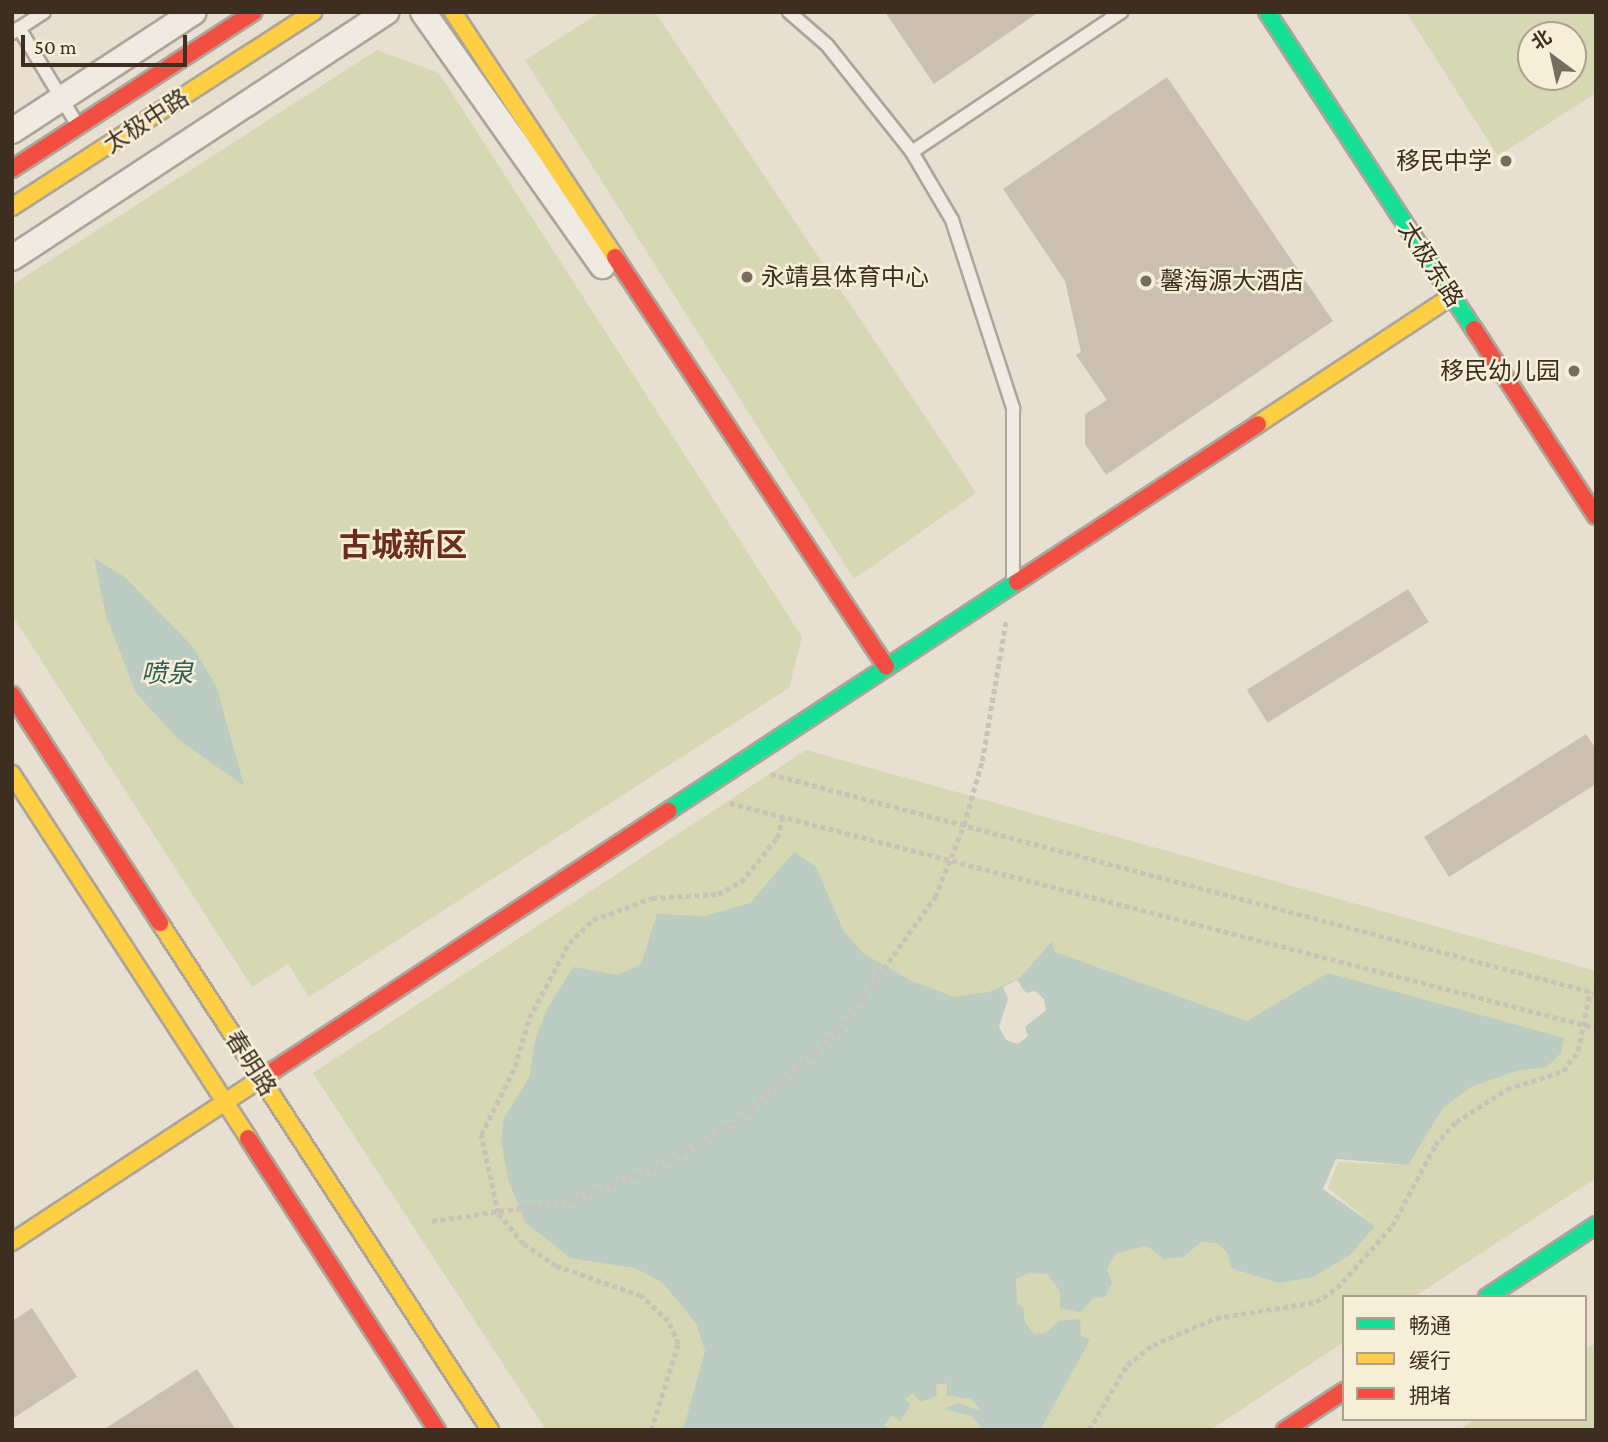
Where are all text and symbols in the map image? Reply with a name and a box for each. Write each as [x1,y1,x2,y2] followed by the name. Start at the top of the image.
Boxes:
[24,21,191,65] scale bar
[1517,21,1587,91] north arrow
[1528,26,1555,54] text: 北
[34,35,77,59] text: 50 m
[98,83,194,159] street label: 太极中路
[1396,147,1492,175] place label: 移民中学
[1498,153,1514,169] marker: 移民中学
[1393,216,1469,312] street label: 太极东路
[761,263,929,291] place label: 永靖县体育中心
[1160,267,1304,295] place label: 馨海源大酒店
[739,269,755,285] marker: 永靖县体育中心
[1138,273,1154,289] marker: 馨海源大酒店
[1440,357,1560,385] place label: 移民幼儿园
[1566,363,1582,379] marker: 移民幼儿园
[339,526,467,564] district label: 古城新区
[141,658,193,690] water label: 喷泉
[219,1025,283,1101] street label: 春明路
[1342,1295,1587,1421] legend
[1409,1314,1451,1338] text: 畅通
[1409,1349,1451,1373] text: 缓行
[1409,1384,1451,1408] text: 拥堵

